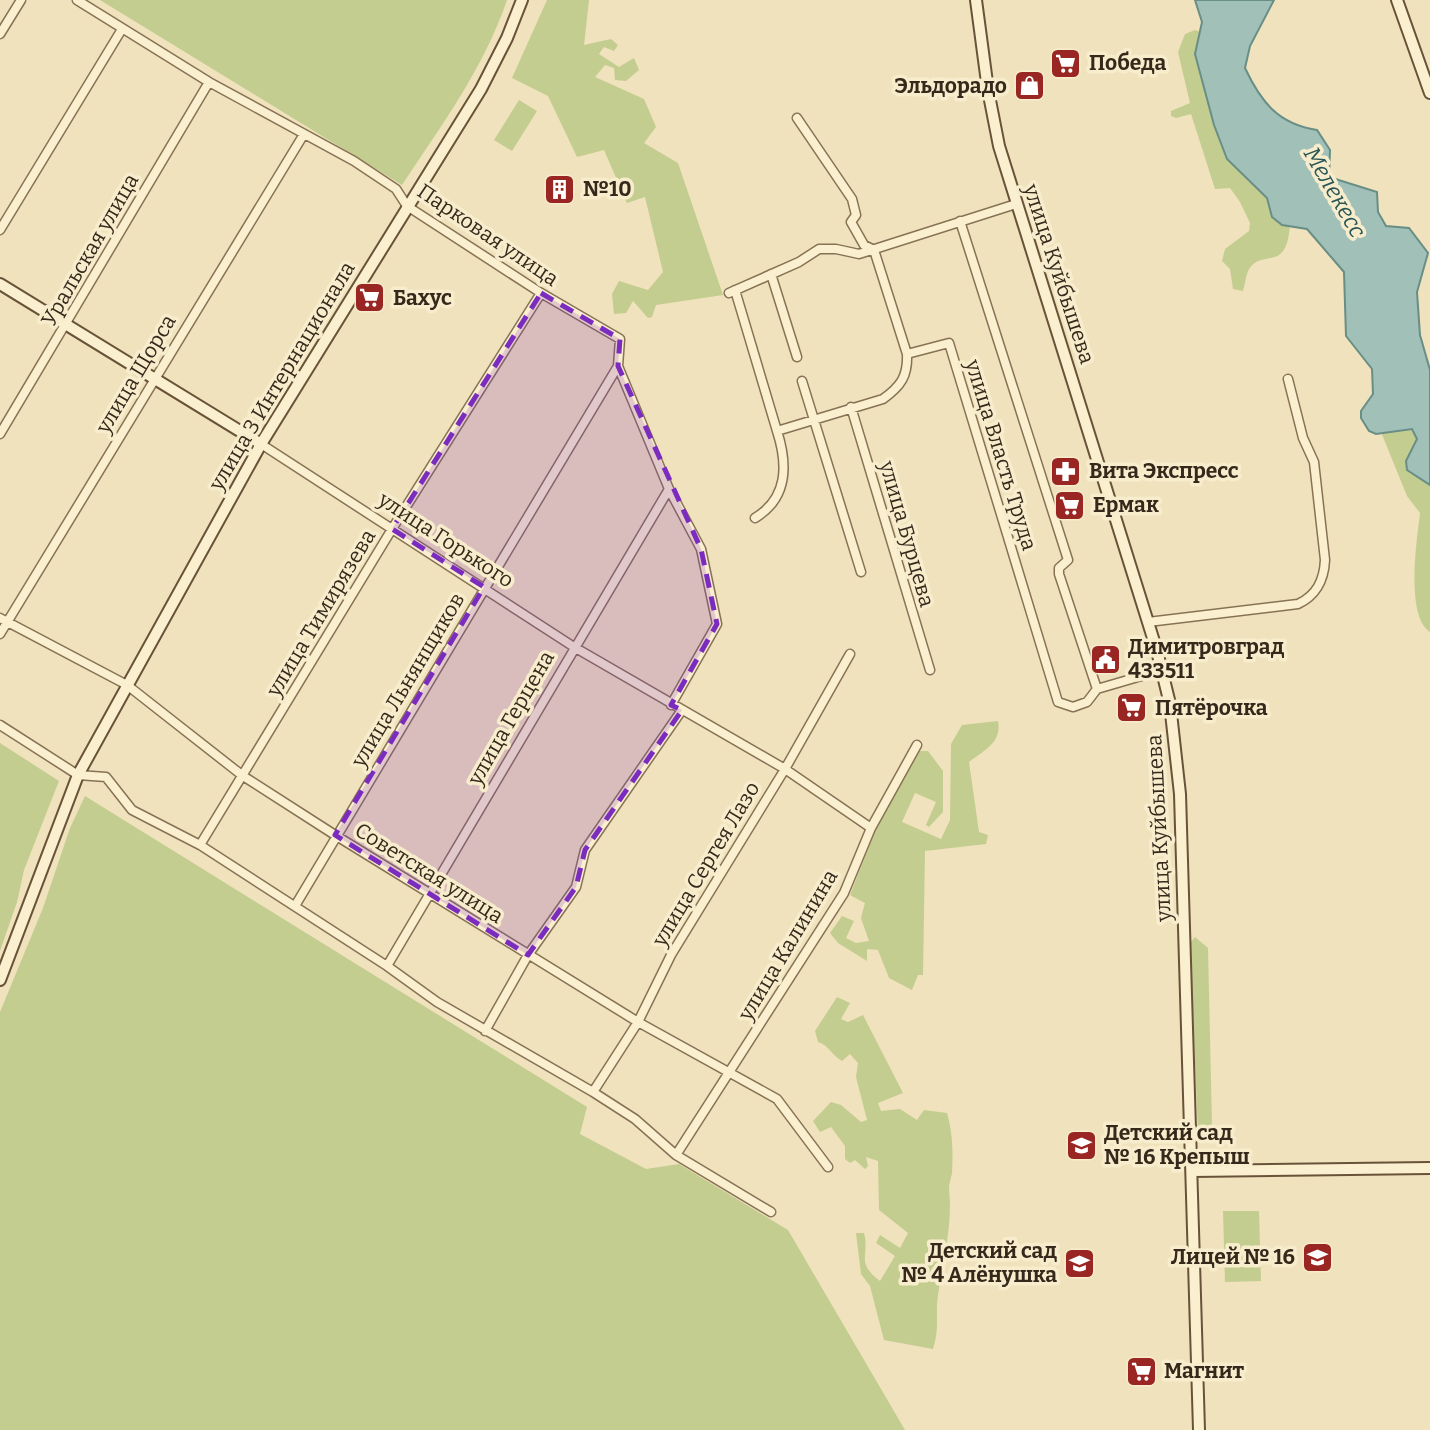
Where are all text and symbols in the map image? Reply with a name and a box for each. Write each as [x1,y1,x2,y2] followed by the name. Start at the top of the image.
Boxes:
[1049,46,1083,80] supermarket icon: Победа
[1089,50,1166,76] place label: Победа
[1013,69,1047,103] shop icon: Эльдорадо
[894,73,1007,99] place label: Эльдорадо
[1298,142,1372,242] water label: Мелекесс
[36,169,145,331] street label: Уральская улица
[543,172,577,206] building icon: №10
[583,176,632,202] place label: №10
[412,178,564,292] street label: Парковая улица
[1017,180,1100,368] street label: улица Куйбышева
[203,256,361,496] street label: улица 3 Интернационала
[353,281,387,315] supermarket icon: Бахус
[393,285,452,311] place label: Бахус
[90,309,182,439] street label: улица Щорса
[959,355,1043,554] street label: улица Власть Труда
[1049,454,1083,488] pharmacy icon: Вита Экспресс
[873,457,940,610] street label: улица Бурцева
[1089,458,1239,484] place label: Вита Экспресс
[373,486,519,593] street label: улица Горького
[1053,488,1087,522] supermarket icon: Ермак
[1093,492,1159,518] place label: Ермак
[260,524,381,702] street label: улица Тимирязева
[345,588,470,773] street label: улица Льнянщиков
[1128,634,1285,684] place label: Димитровград 433511
[1088,642,1122,676] public building icon: Димитровград 433511
[462,646,560,791] street label: улица Герцена
[1115,691,1149,725] supermarket icon: Пятёрочка
[1155,695,1268,721] place label: Пятёрочка
[1141,733,1177,923] street label: улица Куйбышева
[646,777,765,952] street label: улица Сергея Лазо
[350,817,508,929] street label: Советская улица
[732,864,844,1026] street label: улица Калинина
[1104,1120,1250,1170] place label: Детский сад № 16 Крепыш
[1064,1128,1098,1162] school or university icon: Детский сад № 16 Крепыш
[901,1238,1057,1288] place label: Детский сад № 4 Алёнушка
[1301,1240,1335,1274] school or university icon: Лицей № 16
[1171,1244,1295,1270] place label: Лицей № 16
[1063,1246,1097,1280] school or university icon: Детский сад № 4 Алёнушка
[1124,1354,1158,1388] supermarket icon: Магнит
[1164,1358,1245,1384] place label: Магнит

